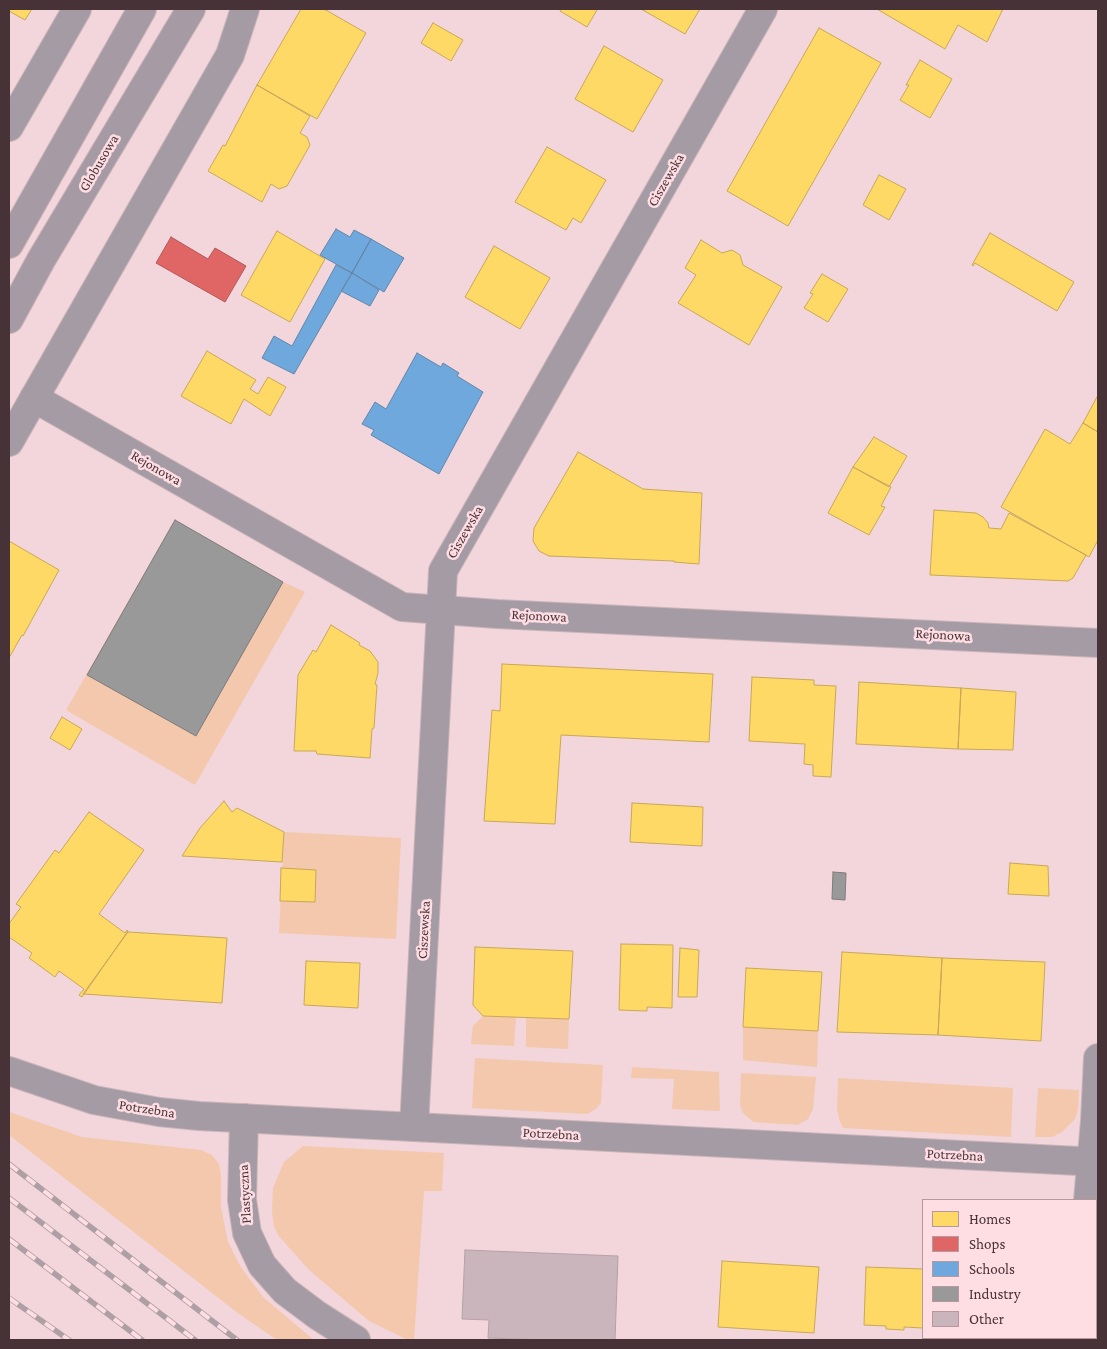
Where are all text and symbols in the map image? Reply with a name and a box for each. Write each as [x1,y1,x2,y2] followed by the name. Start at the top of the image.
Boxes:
[76,132,122,194] street label: Globusowa
[644,151,688,209] street label: Ciszewska
[128,447,184,489] street label: Rejonowa
[443,503,487,561] street label: Ciszewska
[511,606,567,626] street label: Rejonowa
[915,625,971,645] street label: Rejonowa
[414,900,434,960] street label: Ciszewska
[118,1096,176,1122] street label: Potrzebna
[522,1124,580,1144] street label: Potrzebna
[926,1145,984,1165] street label: Potrzebna
[235,1164,255,1224] street label: Plastyczna
[922,1199,1097,1339] legend
[969,1211,1011,1227] text: Homes
[969,1236,1005,1252] text: Shops
[969,1261,1015,1277] text: Schools
[969,1286,1021,1302] text: Industry
[969,1311,1004,1327] text: Other

